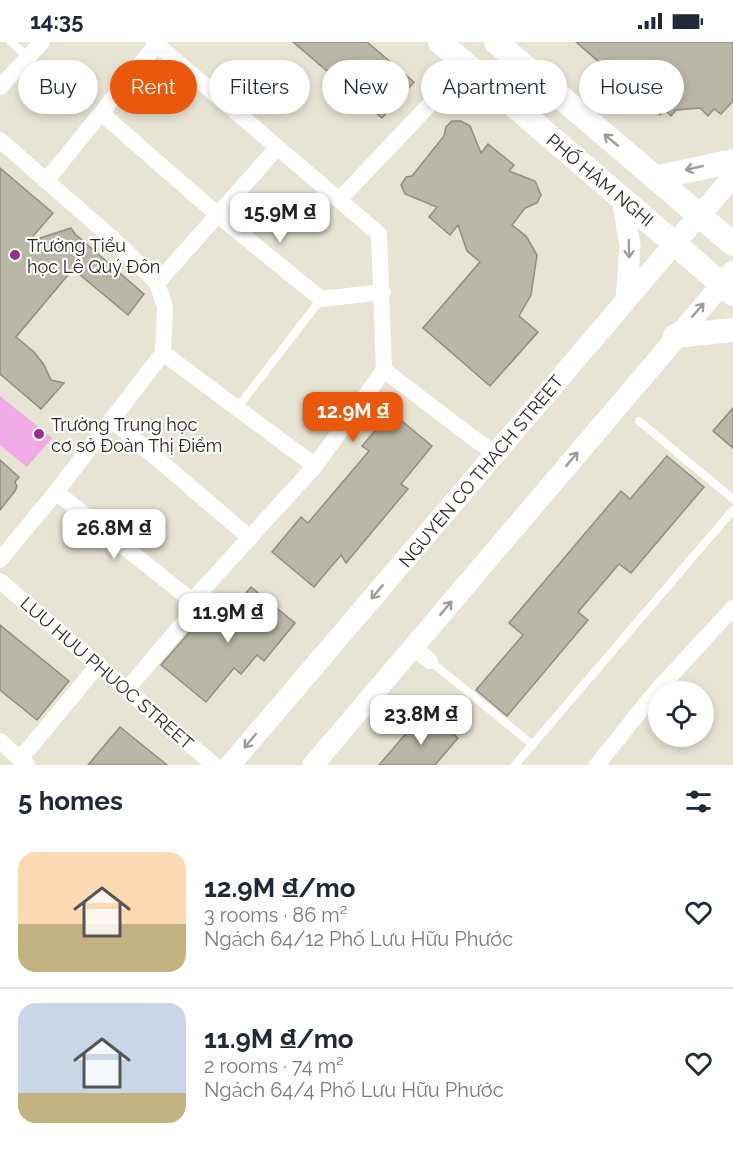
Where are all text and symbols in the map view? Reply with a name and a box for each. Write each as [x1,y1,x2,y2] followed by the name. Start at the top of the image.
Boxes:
[30,8,83,34] text: 14:35
[18,60,98,114] chip: Buy
[110,60,197,114] chip: Rent
[209,60,310,114] chip: Filters
[322,60,409,114] chip: New
[421,60,567,114] chip: Apartment
[579,60,684,114] chip: House
[542,128,659,231] street label: PHỐ HÀM NGHI
[603,133,619,146] one-way arrow
[685,163,704,175] one-way arrow
[225,193,335,244] pin: 15.9M ₫
[244,200,316,224] text: 15.9M ₫
[27,235,160,277] place label: Trường Tiểu học Lê Quý Đôn
[623,239,635,258] one-way arrow
[8,248,22,262] marker: Trường Tiểu học Lê Quý Đôn
[691,303,705,318] one-way arrow
[395,371,567,571] street label: NGUYEN CO THACH STREET
[298,392,408,443] pin: 12.9M ₫
[317,399,389,423] text: 12.9M ₫
[51,414,222,456] place label: Trường Trung học cơ sở Đoàn Thị Điểm
[32,427,46,441] marker: Trường Trung học cơ sở Đoàn Thị Điểm
[565,452,579,467] one-way arrow
[59,509,169,560] pin: 26.8M ₫
[77,516,152,540] text: 26.8M ₫
[370,584,384,599] one-way arrow
[16,592,198,754] street label: LUU HUU PHUOC STREET
[173,593,283,644] pin: 11.9M ₫
[192,600,264,624] text: 11.9M ₫
[439,601,453,616] one-way arrow
[648,681,714,747] map controls
[648,681,714,747] button: locate
[366,695,476,746] pin: 23.8M ₫
[384,702,458,726] text: 23.8M ₫
[244,733,257,749] one-way arrow
[682,785,715,818] icon: filters
[18,786,123,816] text: 5 homes
[204,873,355,903] text: 12.9M ₫/mo
[66,876,138,948] icon: home
[682,896,715,929] icon: heart
[204,903,347,927] text: 3 rooms · 86 m²
[204,927,513,951] text: Ngách 64/12 Phố Lưu Hữu Phước
[204,1024,354,1054] text: 11.9M ₫/mo
[66,1027,138,1099] icon: home
[682,1047,715,1080] icon: heart
[204,1054,344,1078] text: 2 rooms · 74 m²
[204,1078,504,1102] text: Ngách 64/4 Phố Lưu Hữu Phước

